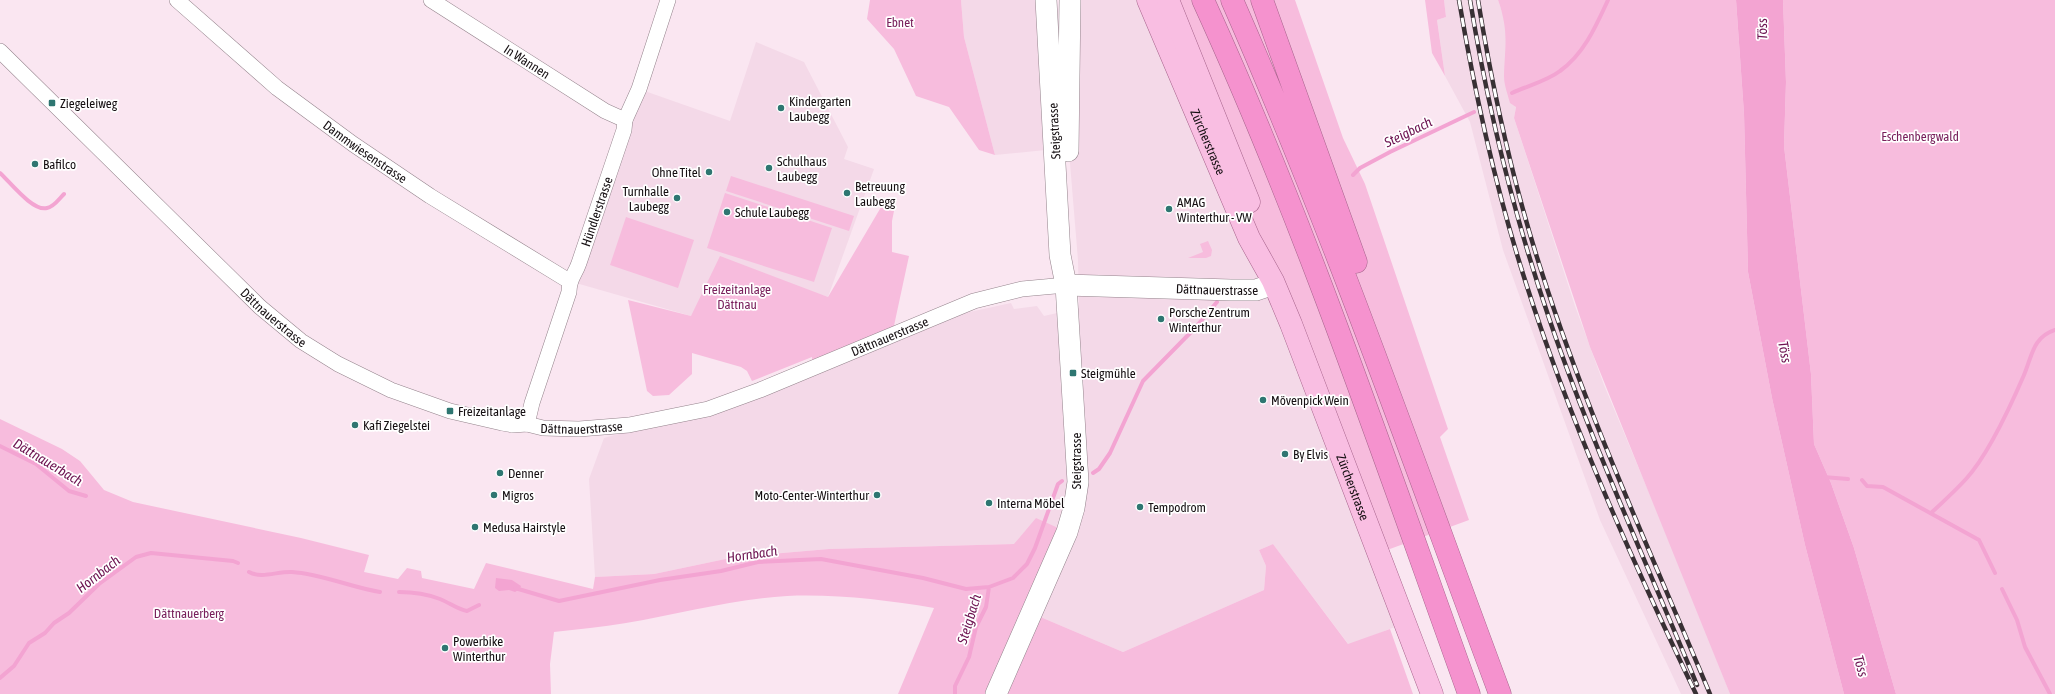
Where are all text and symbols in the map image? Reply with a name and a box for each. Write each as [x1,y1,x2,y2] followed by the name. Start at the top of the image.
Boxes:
[886,15,914,30] park label: Ebnet
[1754,18,1770,40] water label: Töss
[501,42,553,82] street label: In Wannen
[789,94,851,124] place label: Kindergarten Laubegg
[60,96,118,111] place label: Ziegeleiweg
[47,98,57,108] marker: Ziegeleiweg
[1046,102,1063,160] street label: Steigstrasse
[776,103,786,113] marker: Kindergarten Laubegg
[1187,107,1228,177] street label: Zürcherstrasse
[1381,114,1435,151] water label: Steigbach
[320,118,410,186] street label: Dammwiesenstrasse
[1881,129,1959,144] park label: Eschenbergwald
[777,154,827,184] place label: Schulhaus Laubegg
[43,157,76,172] place label: Bafilco
[30,159,40,169] marker: Bafilco
[764,163,774,173] marker: Schulhaus Laubegg
[652,165,702,180] place label: Ohne Titel
[704,167,714,177] marker: Ohne Titel
[578,175,616,248] street label: Hündlerstrasse
[855,179,905,209] place label: Betreuung Laubegg
[623,184,669,214] place label: Turnhalle Laubegg
[842,188,852,198] marker: Betreuung Laubegg
[672,193,682,203] marker: Turnhalle Laubegg
[1177,195,1252,225] place label: AMAG Winterthur - VW
[1164,204,1174,214] marker: AMAG Winterthur - VW
[735,205,810,220] place label: Schule Laubegg
[722,207,732,217] marker: Schule Laubegg
[1176,281,1258,298] street label: Dättnauerstrasse
[703,282,771,312] park label: Freizeitanlage Dättnau
[237,285,309,350] street label: Dättnauerstrasse
[1169,305,1250,335] place label: Porsche Zentrum Winterthur
[849,314,931,359] street label: Dättnauerstrasse
[1156,314,1166,324] marker: Porsche Zentrum Winterthur
[1775,340,1795,364] water label: Töss
[1081,366,1136,381] place label: Steigmühle
[1068,368,1078,378] marker: Steigmühle
[1271,393,1349,408] place label: Mövenpick Wein
[1258,395,1268,405] marker: Mövenpick Wein
[458,404,526,419] place label: Freizeitanlage
[445,406,455,416] marker: Freizeitanlage
[363,418,430,433] place label: Kafi Ziegelstei
[540,419,623,437] street label: Dättnauerstrasse
[350,420,360,430] marker: Kafi Ziegelstei
[1069,433,1084,489] street label: Steigstrasse
[10,435,86,489] water label: Dättnauerbach
[1293,447,1328,462] place label: By Elvis
[1280,449,1290,459] marker: By Elvis
[1333,452,1372,523] street label: Zürcherstrasse
[508,466,544,481] place label: Denner
[495,468,505,478] marker: Denner
[502,488,534,503] place label: Migros
[754,488,869,503] place label: Moto-Center-Winterthur
[489,490,499,500] marker: Migros
[872,490,882,500] marker: Moto-Center-Winterthur
[997,496,1065,511] place label: Interna Möbel
[984,498,994,508] marker: Interna Möbel
[1148,500,1206,515] place label: Tempodrom
[1135,502,1145,512] marker: Tempodrom
[483,520,566,535] place label: Medusa Hairstyle
[470,522,480,532] marker: Medusa Hairstyle
[726,543,778,565] water label: Hornbach
[73,552,123,596] water label: Hornbach
[954,592,984,647] water label: Steigbach
[154,606,225,621] park label: Dättnauerberg
[453,634,505,664] place label: Powerbike Winterthur
[440,643,450,653] marker: Powerbike Winterthur
[1850,653,1872,679] water label: Töss

